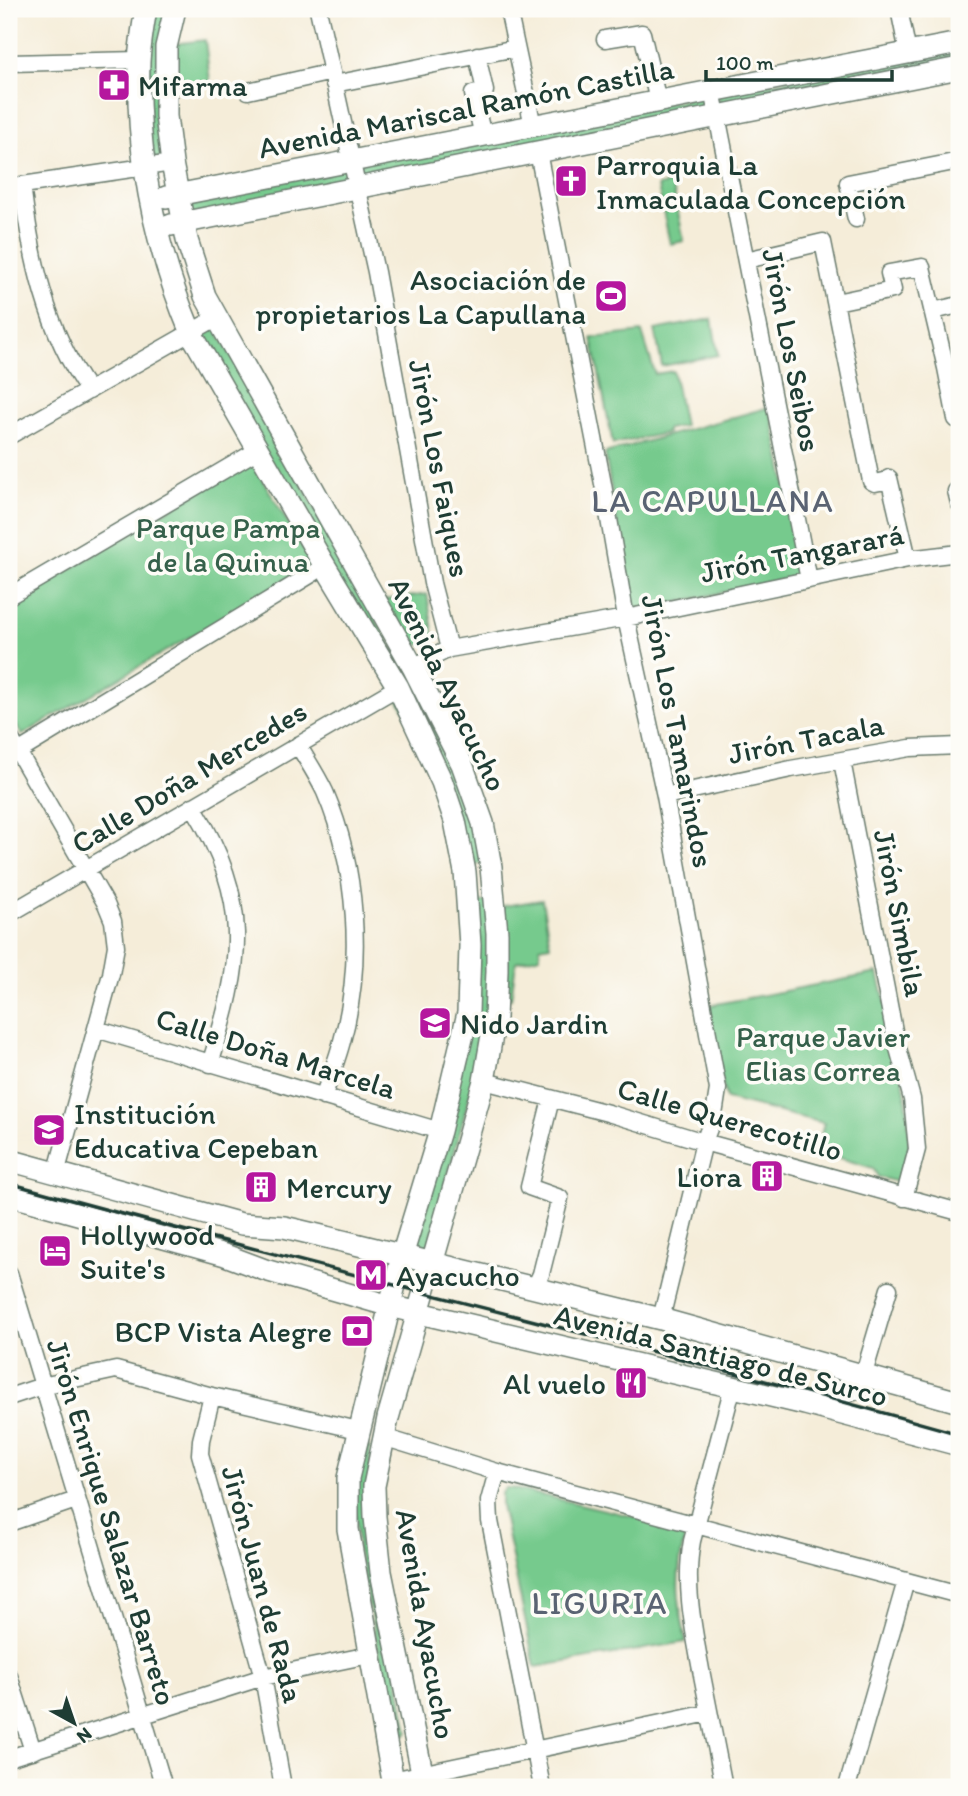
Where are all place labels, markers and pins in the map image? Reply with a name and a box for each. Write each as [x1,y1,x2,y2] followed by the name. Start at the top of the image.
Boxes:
[95,66,133,104] pharmacy icon: Mifarma
[138,67,248,104] place label: Mifarma
[596,146,906,217] place label: Parroquia La Inmaculada Concepción
[552,162,590,200] church icon: Parroquia La Inmaculada Concepción
[256,261,586,332] place label: Asociación de propietarios La Capullana
[592,277,630,315] sports icon: Asociación de propietarios La Capullana
[416,1004,454,1042] school or university icon: Nido Jardin
[460,1005,608,1042] place label: Nido Jardin
[74,1095,318,1166] place label: Institución Educativa Cepeban
[30,1111,68,1149] school or university icon: Institución Educativa Cepeban
[748,1157,786,1195] building icon: Liora
[676,1158,742,1195] place label: Liora
[242,1168,280,1206] building icon: Mercury
[286,1169,392,1206] place label: Mercury
[80,1216,214,1287] place label: Hollywood Suite's
[36,1232,74,1270] hotel icon: Hollywood Suite's
[352,1256,390,1294] metro station icon: Ayacucho
[396,1257,520,1294] place label: Ayacucho
[338,1312,376,1350] bank icon: BCP Vista Alegre
[114,1313,332,1350] place label: BCP Vista Alegre
[612,1364,650,1402] restaurant icon: Al vuelo
[503,1365,606,1402] place label: Al vuelo

